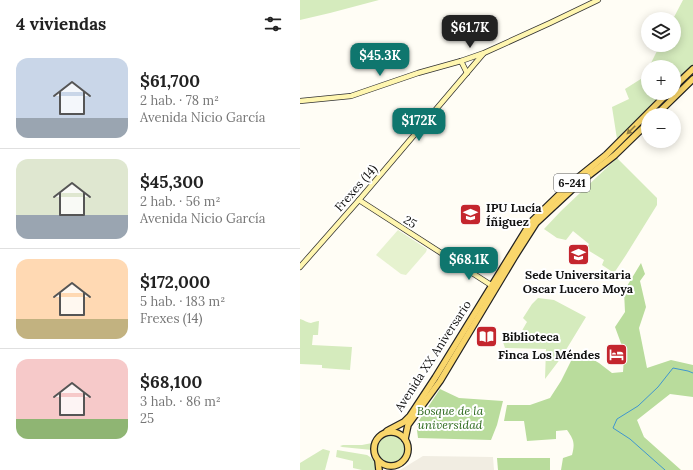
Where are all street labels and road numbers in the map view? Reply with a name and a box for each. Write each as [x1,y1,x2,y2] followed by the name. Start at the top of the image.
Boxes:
[331,161,381,215] street label: Frexes (14)
[554,174,590,192] road number: 6-241
[401,212,420,231] street label: 25
[391,297,474,415] street label: Avenida XX Aniversario

